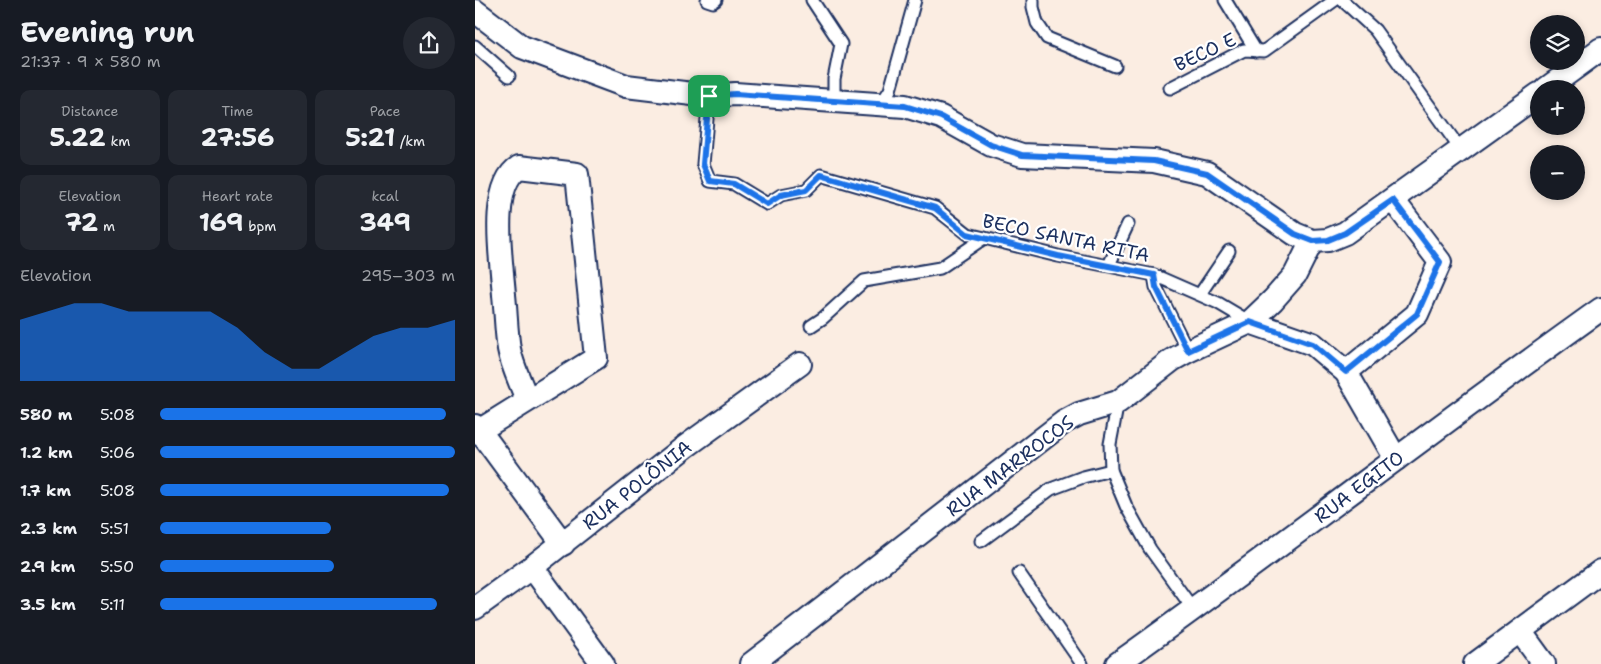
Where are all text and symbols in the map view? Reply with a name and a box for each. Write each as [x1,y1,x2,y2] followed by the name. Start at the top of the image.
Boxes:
[20,13,195,51] text: Evening run
[1530,15,1585,200] map controls
[1530,15,1585,70] button: layers
[403,17,455,69] button: share
[1170,27,1240,77] street label: BECO E
[20,51,161,72] text: 21:37 · 9 × 580 m
[688,75,730,117] pin
[1530,80,1585,135] button: +
[695,82,723,110] icon: arrive
[61,102,119,120] text: Distance
[221,102,254,120] text: Time
[370,102,401,120] text: Pace
[49,120,106,154] text: 5.22
[200,120,275,154] text: 27:56
[345,120,395,154] text: 5:21
[106,132,130,150] text: km
[395,132,425,150] text: /km
[1530,145,1585,200] button: −
[58,187,121,205] text: Elevation
[202,187,273,205] text: Heart rate
[372,187,399,205] text: kcal
[65,205,98,239] text: 72
[199,205,243,239] text: 169
[359,205,411,239] text: 349
[980,208,1152,268] street label: BECO SANTA RITA
[98,217,115,235] text: m
[243,217,276,235] text: bpm
[20,265,92,286] text: Elevation
[361,265,455,286] text: 295–303 m
[20,404,72,425] text: 580 m
[100,404,135,425] text: 5:08
[941,410,1079,522] street label: RUA MARROCOS
[577,434,697,536] street label: RUA POLÔNIA
[20,442,73,463] text: 1.2 km
[100,442,135,463] text: 5:06
[1309,445,1409,529] street label: RUA EGITO
[20,480,71,501] text: 1.7 km
[100,480,135,501] text: 5:08
[20,518,77,539] text: 2.3 km
[100,518,129,539] text: 5:51
[20,556,75,577] text: 2.9 km
[100,556,134,577] text: 5:50
[20,594,76,615] text: 3.5 km
[100,594,125,615] text: 5:11

